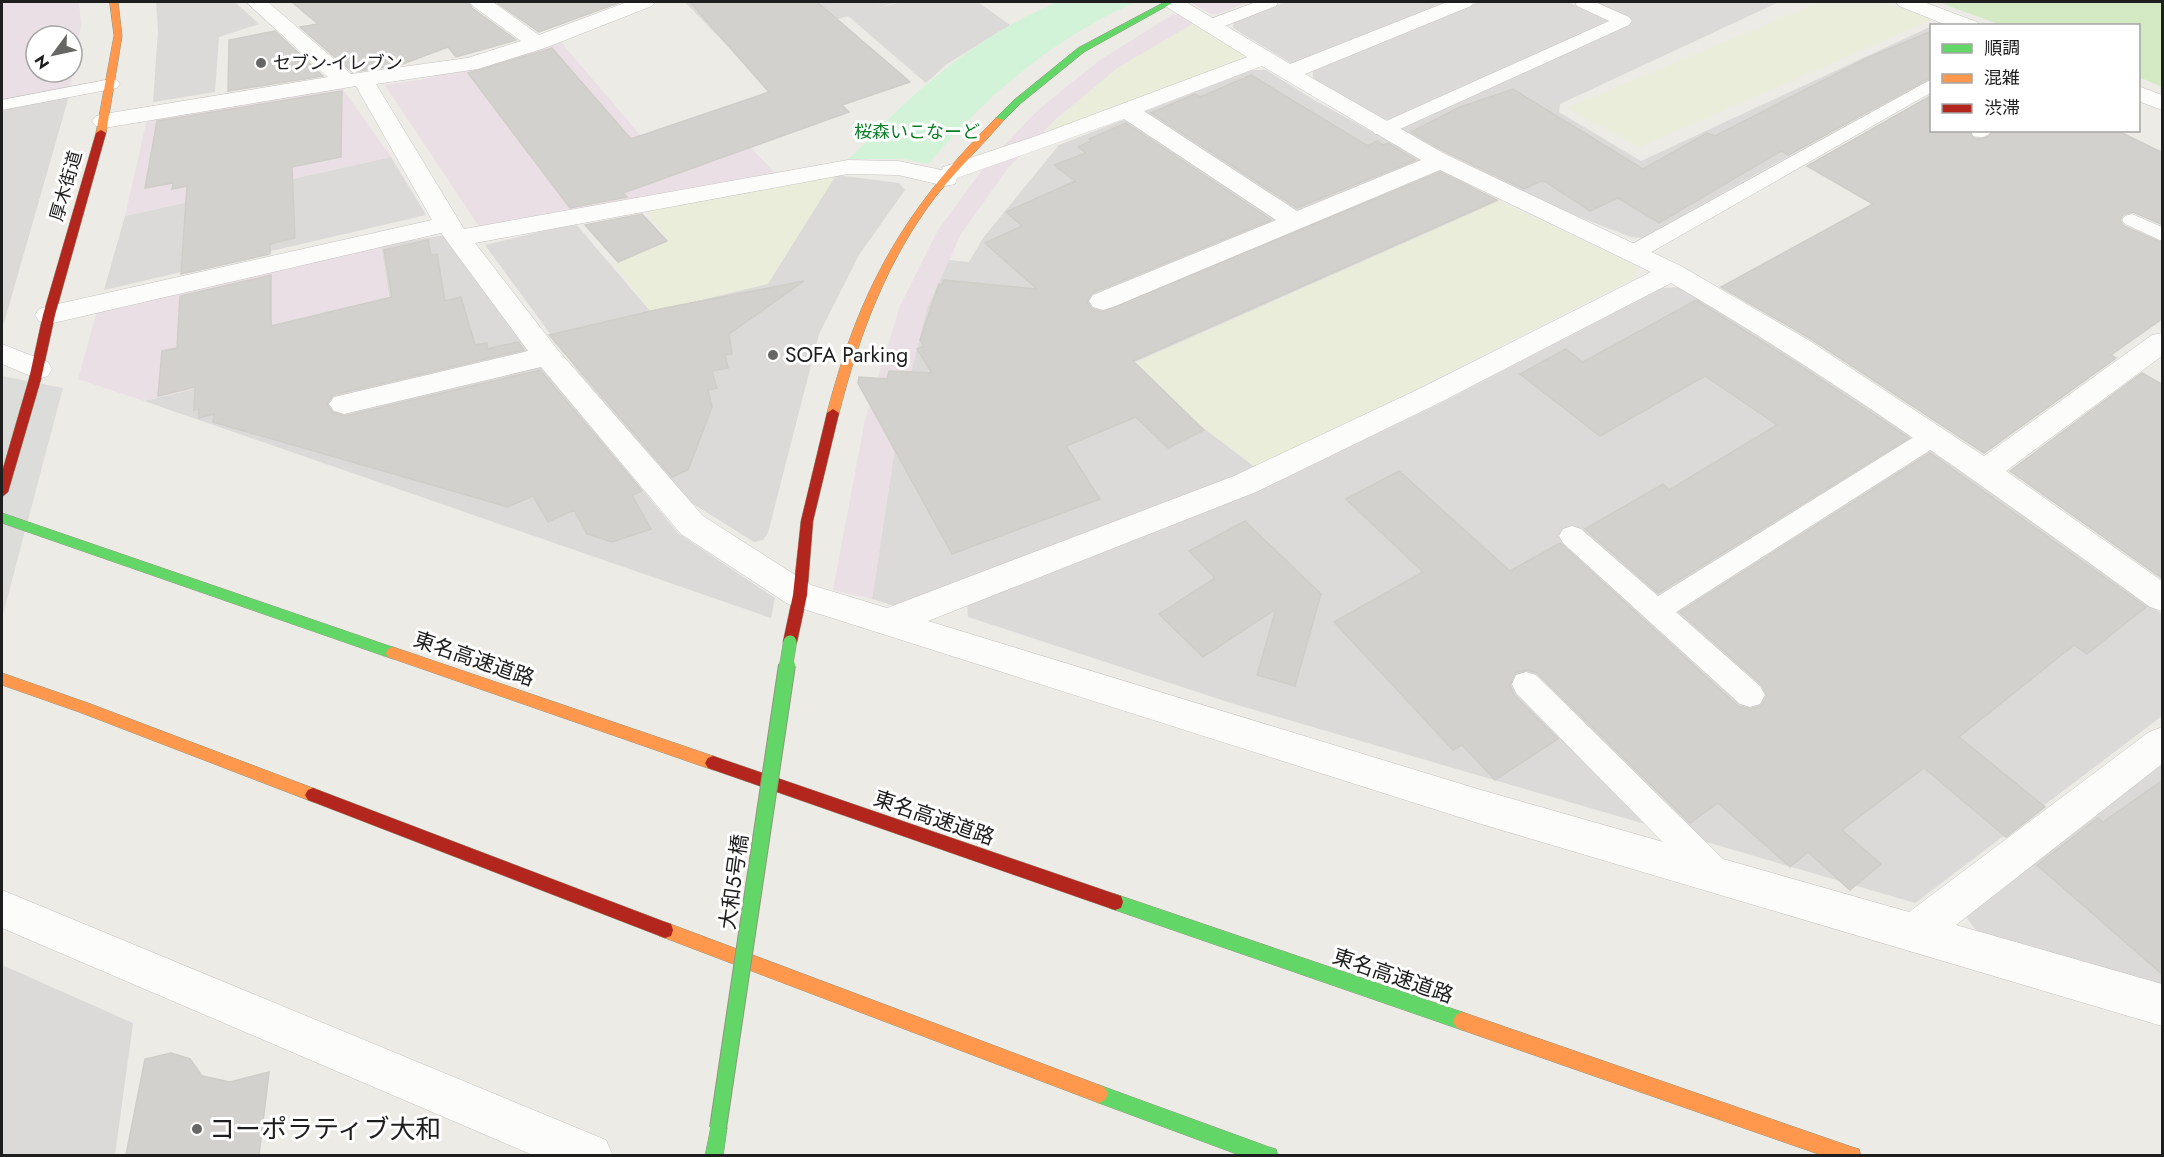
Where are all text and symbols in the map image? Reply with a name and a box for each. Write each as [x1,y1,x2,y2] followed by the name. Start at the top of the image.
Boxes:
[24,24,84,84] north arrow
[1930,24,2140,132] legend
[1984,35,2020,61] text: 順調
[29,50,55,73] text: N
[273,50,403,76] place label: セブン-イレブン
[254,56,268,70] marker: セブン-イレブン
[1984,65,2020,91] text: 混雑
[1984,95,2020,121] text: 渋滞
[854,119,980,145] park label: 桜森いこなーど
[44,148,88,224] street label: 厚木街道
[785,340,908,370] place label: SOFA Parking
[766,348,780,362] marker: SOFA Parking
[410,624,538,694] street label: 東名高速道路
[870,783,998,853] street label: 東名高速道路
[712,832,756,932] street label: 大和５号橋
[1329,941,1457,1011] street label: 東名高速道路
[209,1110,441,1148] place label: コーポラティブ大和
[190,1122,204,1136] marker: コーポラティブ大和

